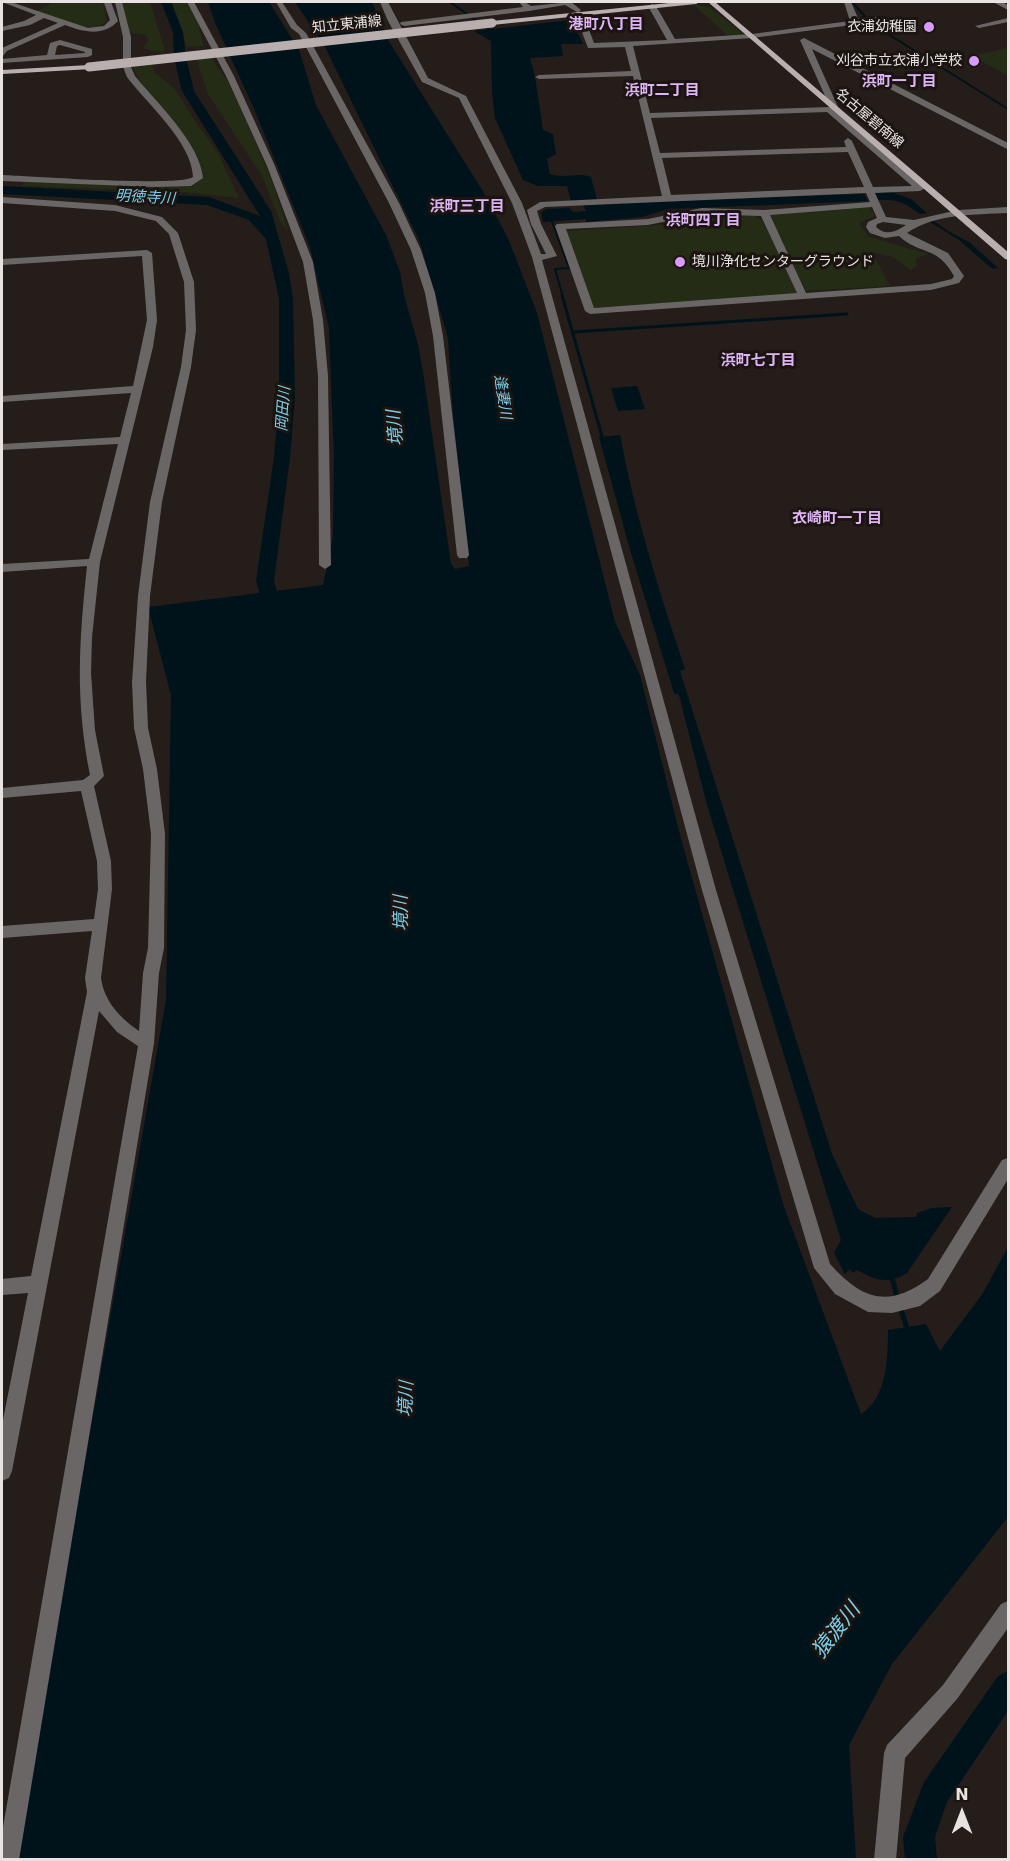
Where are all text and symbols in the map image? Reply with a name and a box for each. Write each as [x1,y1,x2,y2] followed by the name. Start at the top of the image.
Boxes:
[311,13,383,37] street label: 知立東浦線
[569,16,643,34] district label: 港町八丁目
[847,19,917,35] place label: 衣浦幼稚園
[922,20,936,34] marker: 衣浦幼稚園
[836,53,962,69] place label: 刈谷市立衣浦小学校
[967,54,981,68] marker: 刈谷市立衣浦小学校
[862,73,936,91] district label: 浜町一丁目
[625,82,699,100] district label: 浜町二丁目
[831,86,907,152] street label: 名古屋碧南線
[115,187,175,209] water label: 明徳寺川
[430,198,504,216] district label: 浜町三丁目
[666,212,740,230] district label: 浜町四丁目
[692,254,874,270] place label: 境川浄化センターグラウンド
[673,255,687,269] marker: 境川浄化センターグラウンド
[721,352,795,370] district label: 浜町七丁目
[490,373,514,421] water label: 逢妻川
[273,386,295,432] water label: 岡田川
[384,409,408,447] water label: 境川
[792,510,882,528] district label: 衣崎町一丁目
[391,895,413,931] water label: 境川
[396,1381,418,1417] water label: 境川
[808,1598,866,1664] water label: 猿渡川
[932,1783,992,1843] north arrow
[955,1785,969,1804] text: N

